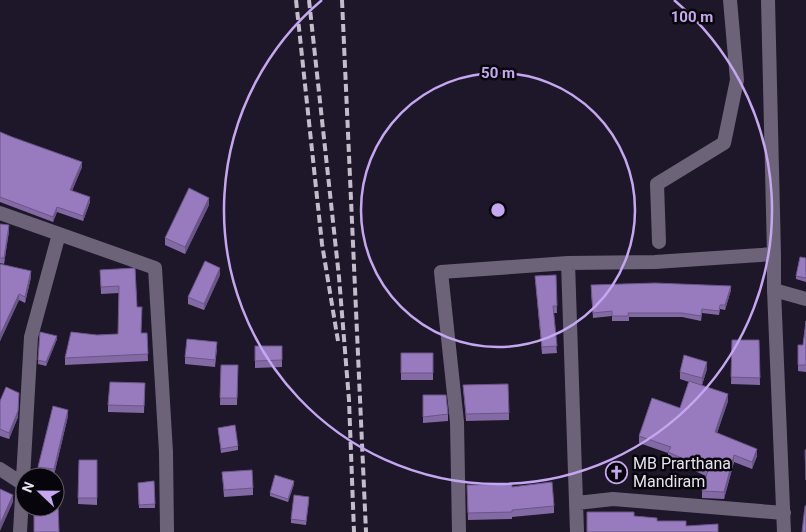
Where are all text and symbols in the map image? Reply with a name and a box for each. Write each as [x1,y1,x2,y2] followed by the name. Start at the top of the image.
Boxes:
[671,8,713,26] text: 100 m
[481,64,515,82] text: 50 m
[489,201,507,219] centre of rings
[633,454,731,491] place label: MB Prarthana Mandiram
[605,460,629,484] church icon: MB Prarthana Mandiram
[15,467,65,517] north arrow
[19,480,37,495] text: N

